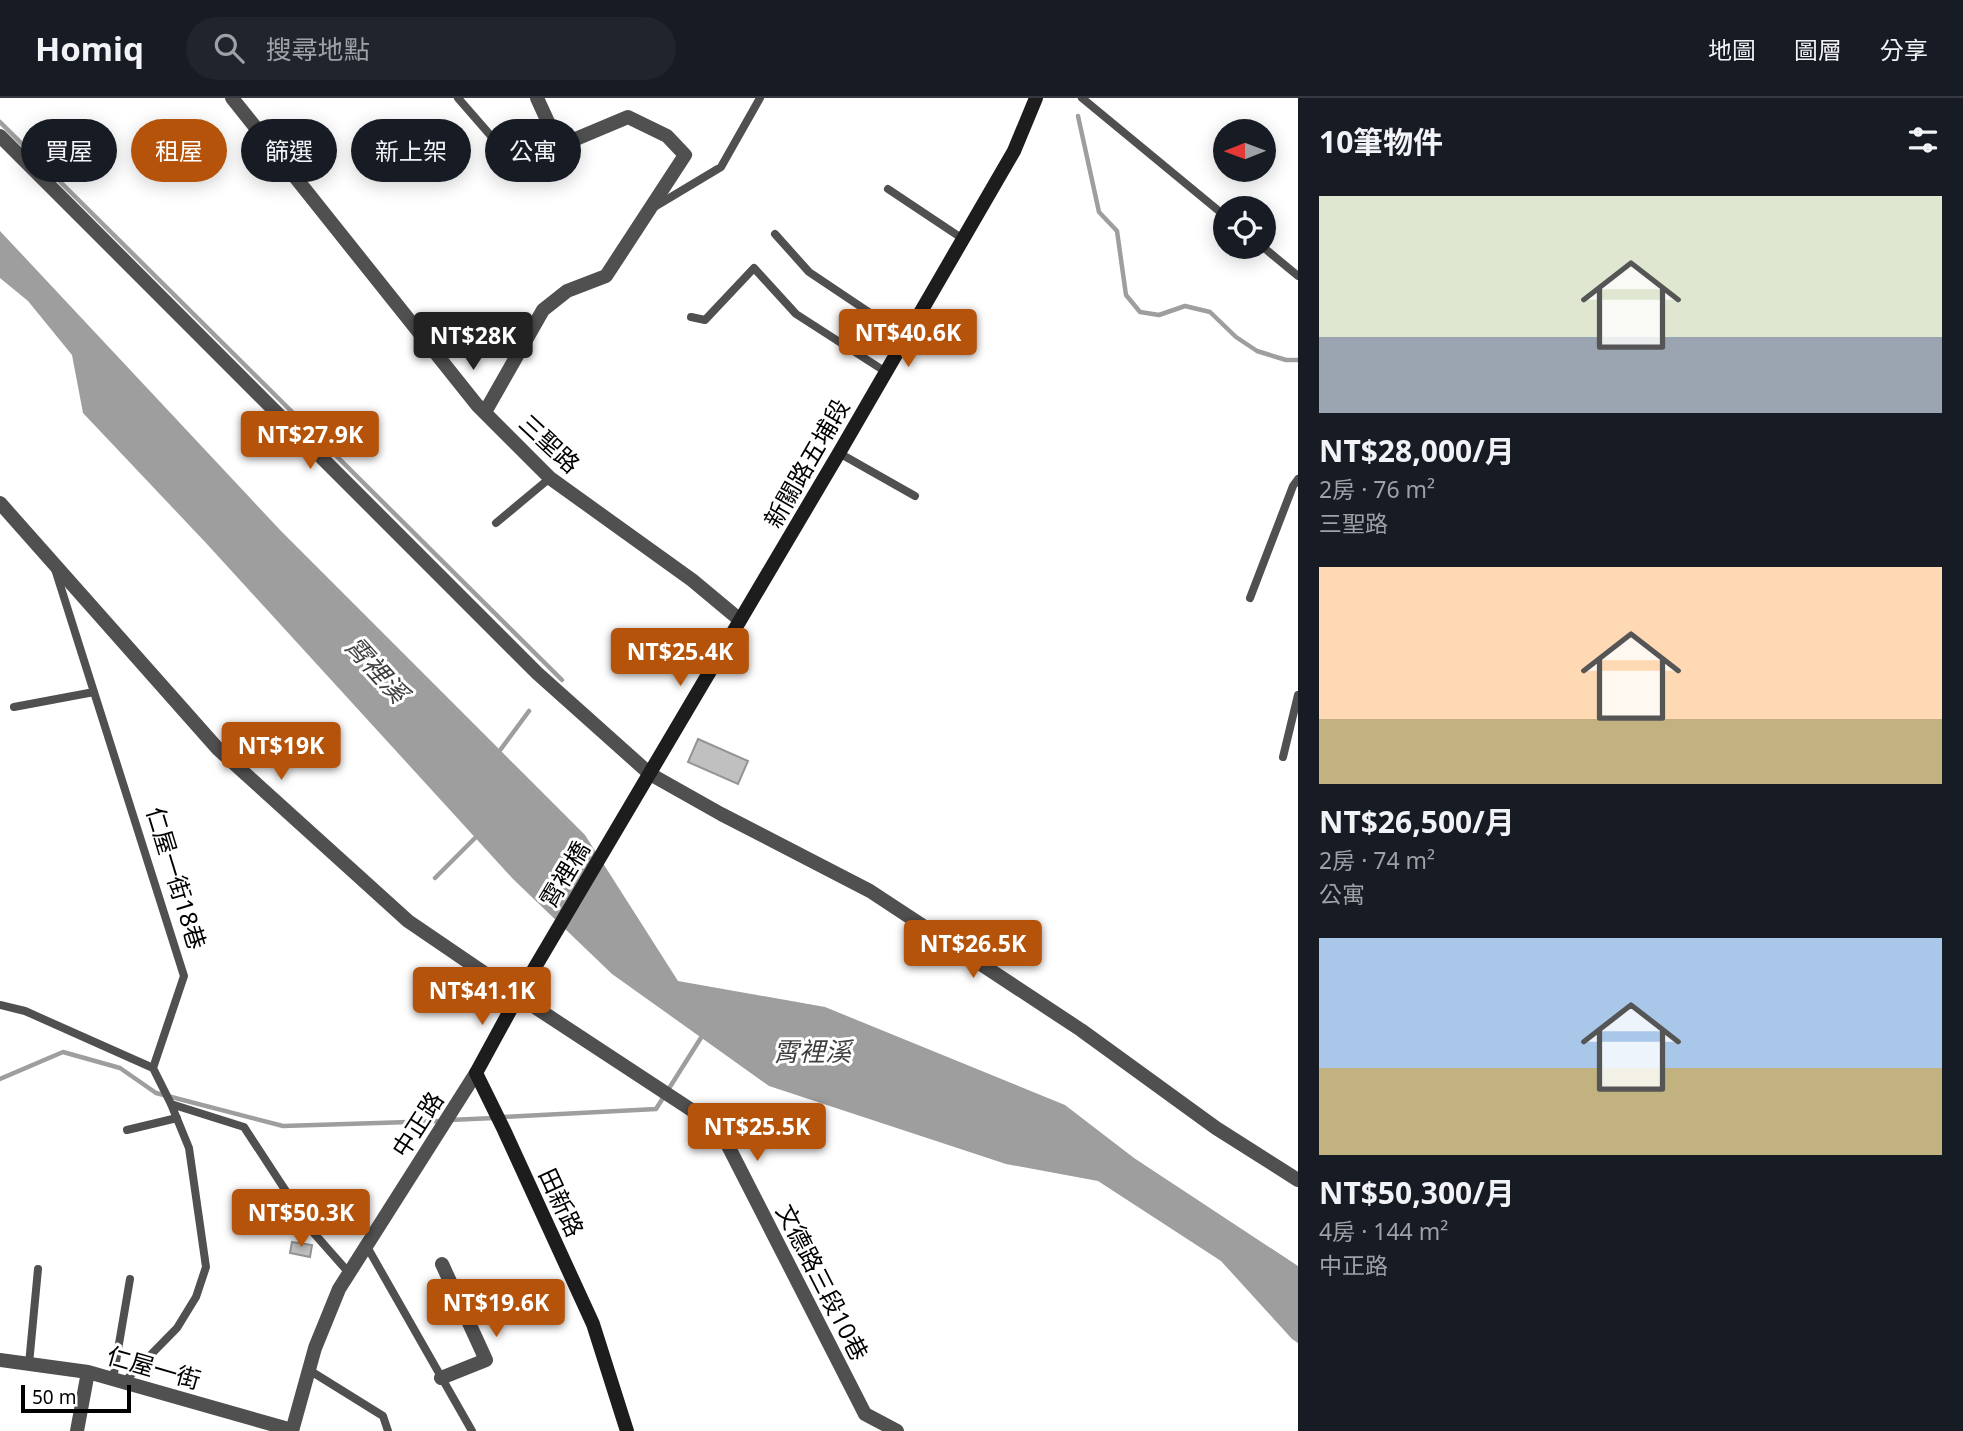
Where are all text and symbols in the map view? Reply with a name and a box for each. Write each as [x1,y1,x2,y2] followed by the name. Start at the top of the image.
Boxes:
[186,17,676,80] search box
[35,26,144,71] text: Homiq
[210,29,248,67] icon: search
[266,31,370,67] text: 搜尋地點
[1708,33,1756,66] text: 地圖
[1794,33,1842,66] text: 圖層
[1880,33,1928,66] text: 分享
[21,119,117,182] chip: 買屋
[131,119,227,182] chip: 租屋
[241,119,337,182] chip: 篩選
[351,119,471,182] chip: 新上架
[485,119,581,182] chip: 公寓
[1213,119,1276,182] north arrow
[1213,119,1276,259] map controls
[1319,121,1443,162] text: 10筆物件
[1904,121,1942,159] icon: filters
[1213,196,1276,259] button: locate
[1568,242,1694,368] icon: home
[836,310,980,369] pin: NT$40.6K
[416,313,530,372] pin: NT$28K
[855,316,961,348] text: NT$40.6K
[430,319,516,351] text: NT$28K
[756,392,856,534] street label: 新關路五埔段
[512,406,588,480] street label: 三聖路
[238,412,382,471] pin: NT$27.9K
[257,418,363,450] text: NT$27.9K
[1319,430,1515,471] text: NT$28,000/月
[1319,473,1435,505] text: 2房 · 76 m²
[1319,507,1388,539] text: 三聖路
[1568,613,1694,739] icon: home
[338,628,419,713] water label: 霄裡溪
[608,628,752,688] pin: NT$25.4K
[627,635,733,667] text: NT$25.4K
[224,722,338,782] pin: NT$19K
[238,729,324,761] text: NT$19K
[1319,801,1515,842] text: NT$26,500/月
[140,803,214,953] street label: 仁屋一街18巷
[531,835,597,913] street label: 霄裡橋
[1319,844,1435,876] text: 2房 · 74 m²
[1319,878,1365,910] text: 公寓
[901,920,1045,980] pin: NT$26.5K
[920,927,1026,959] text: NT$26.5K
[410,968,554,1027] pin: NT$41.1K
[429,974,535,1006] text: NT$41.1K
[1568,984,1694,1110] icon: home
[773,1033,855,1069] water label: 霄裡溪
[384,1085,450,1163] street label: 中正路
[685,1104,829,1163] pin: NT$25.5K
[704,1110,810,1142] text: NT$25.5K
[532,1162,592,1242] street label: 田新路
[1319,1172,1515,1213] text: NT$50,300/月
[229,1190,373,1249] pin: NT$50.3K
[248,1196,354,1228] text: NT$50.3K
[769,1198,877,1366] street label: 文德路三段10巷
[1319,1215,1448,1247] text: 4房 · 144 m²
[1319,1249,1388,1281] text: 中正路
[424,1280,568,1339] pin: NT$19.6K
[443,1286,549,1318] text: NT$19.6K
[103,1338,205,1396] street label: 仁屋一街
[21,1382,131,1414] scale bar
[32,1384,76,1410] text: 50 m

